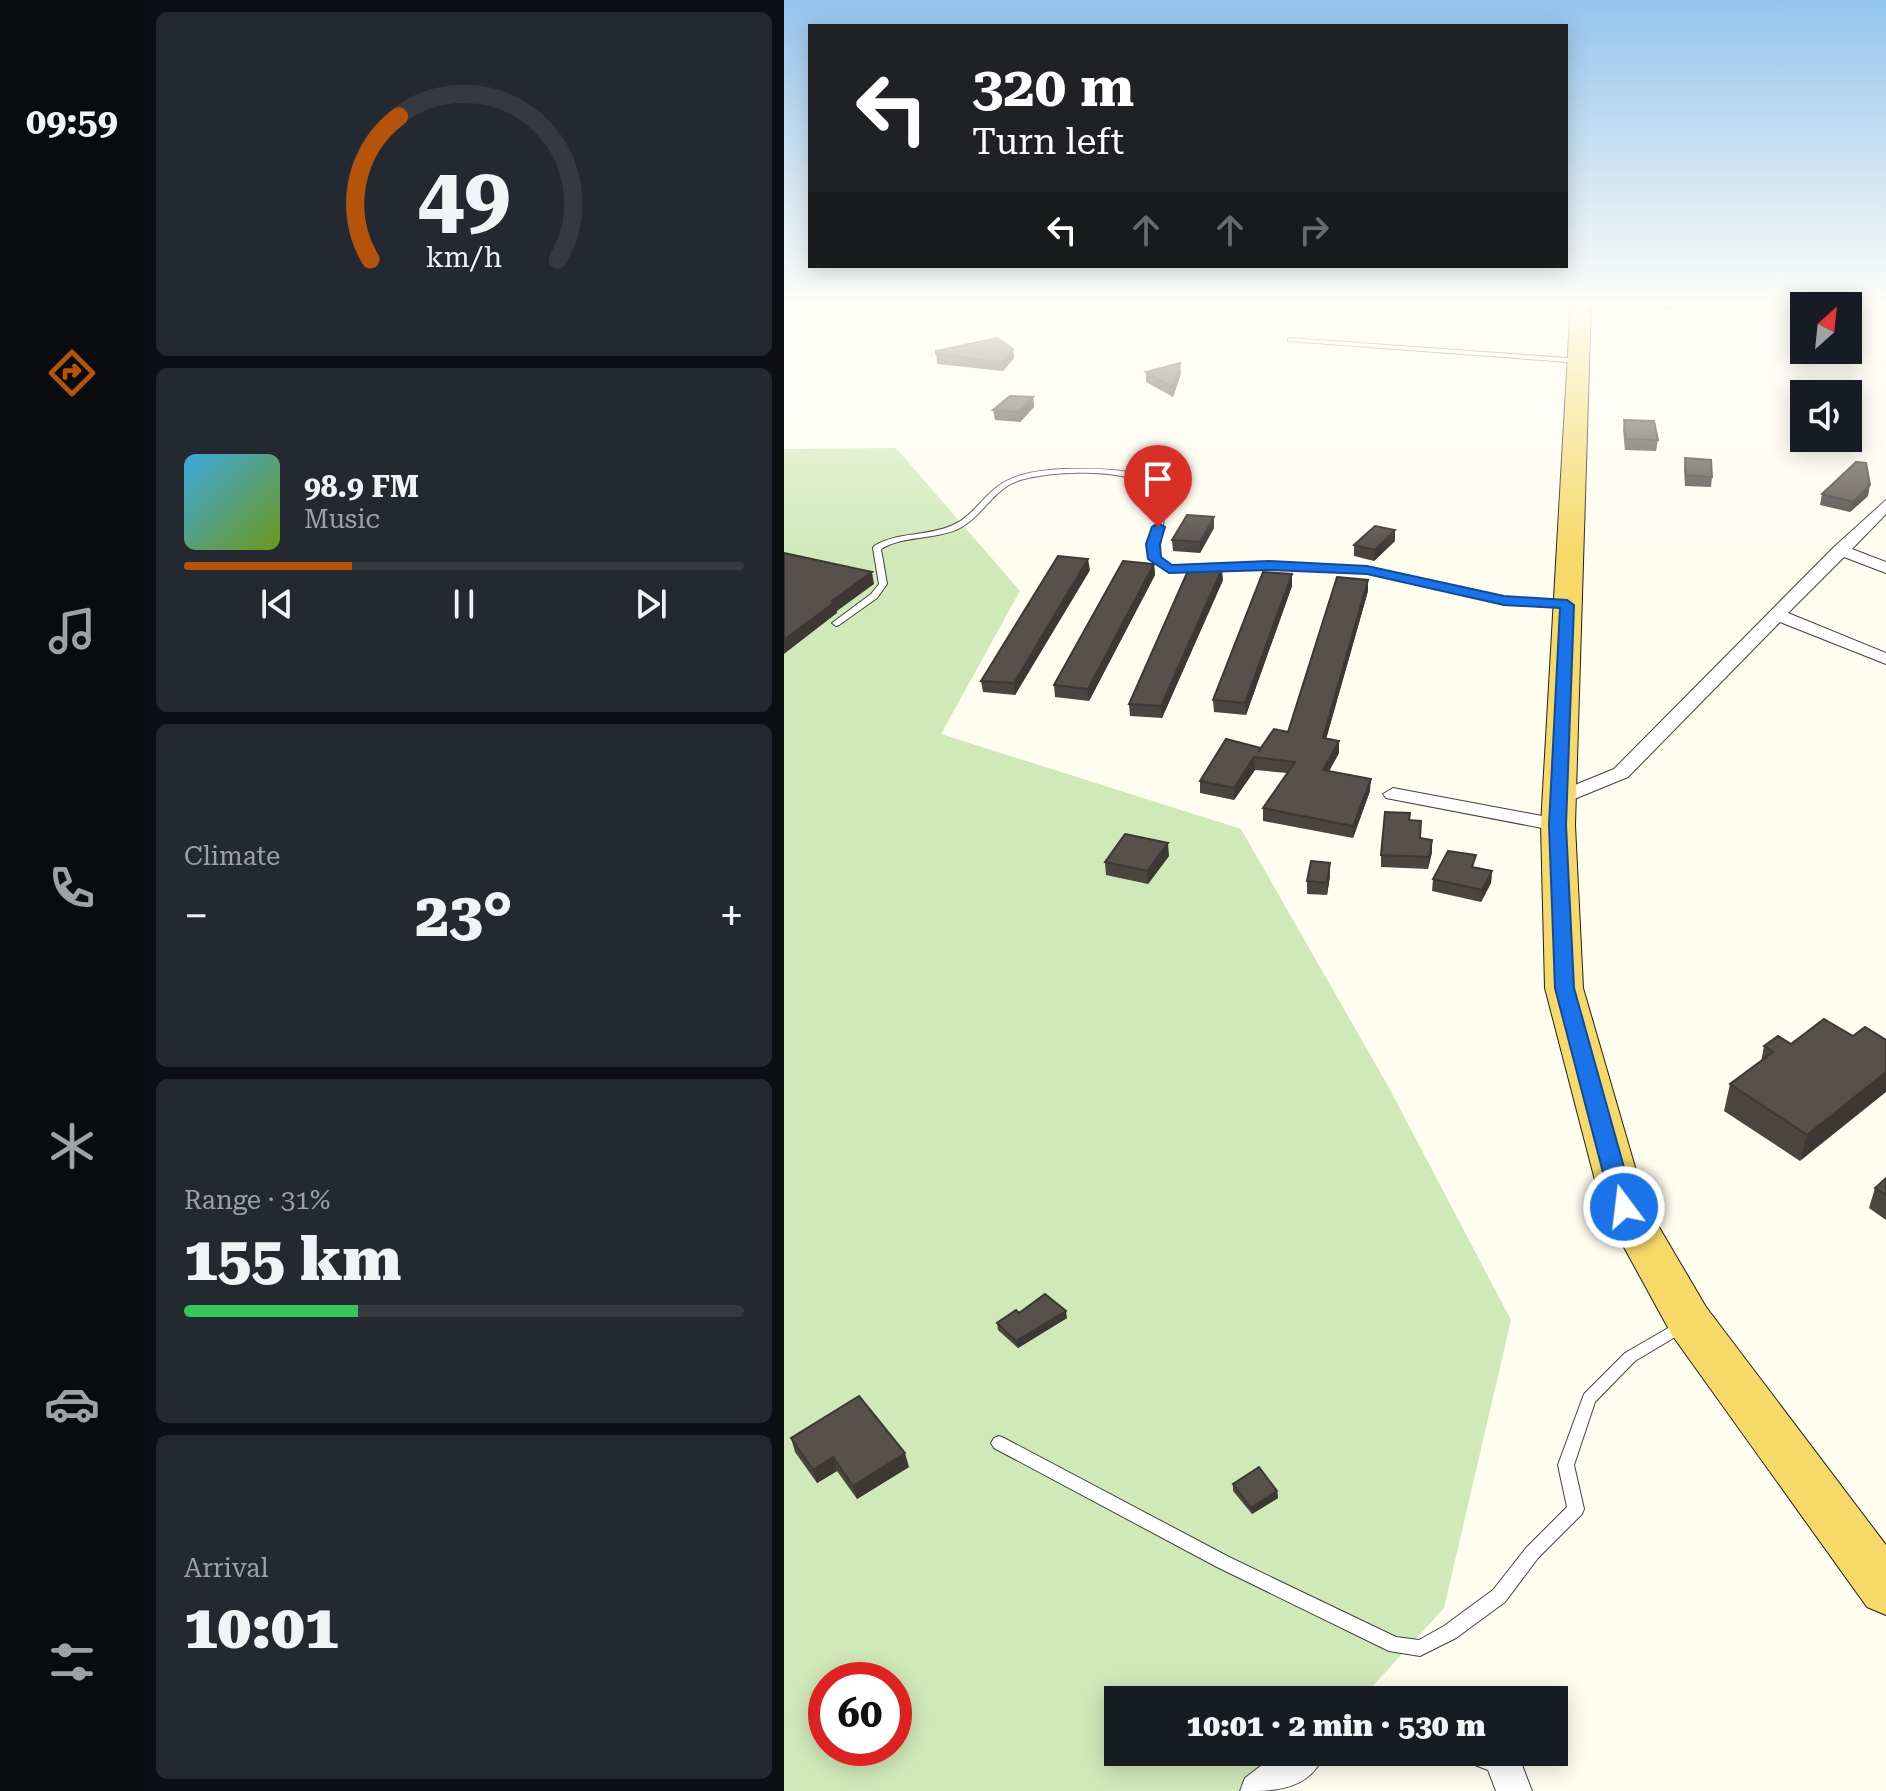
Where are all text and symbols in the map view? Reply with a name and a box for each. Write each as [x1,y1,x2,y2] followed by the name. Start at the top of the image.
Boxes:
[972,54,1134,120] text: 320 m
[840,56,944,160] icon: left
[26,101,118,143] text: 09:59
[972,121,1124,163] text: Turn left
[417,148,511,245] text: 49
[1040,208,1084,252] icon: left
[1124,208,1168,252] icon: ahead
[1208,208,1252,252] icon: ahead
[1292,208,1336,252] icon: right
[426,240,502,274] text: km/h
[1790,292,1862,364] north arrow
[1790,292,1862,452] map controls
[44,345,100,401] icon: directions
[1790,380,1862,452] button: sound
[1124,445,1192,527] pin
[1136,457,1180,501] icon: arrive
[304,469,419,504] text: 98.9 FM
[304,504,380,534] text: Music
[255,582,299,626] icon: previous
[442,582,486,626] icon: pause
[629,582,673,626] icon: next
[44,603,100,659] icon: music
[184,841,280,871] text: Climate
[44,860,100,916] icon: phone
[415,880,513,951] text: 23°
[184,890,209,942] text: −
[719,890,744,942] text: +
[44,1118,100,1174] icon: climate
[1582,1165,1666,1249] position arrow
[184,1185,330,1215] text: Range · 31%
[184,1224,401,1295] text: 155 km
[44,1376,100,1432] icon: car
[184,1553,269,1583] text: Arrival
[184,1592,338,1663] text: 10:01
[44,1634,100,1690] icon: filters
[808,1662,912,1766] speed limit sign: 60
[1186,1708,1486,1743] text: 10:01 · 2 min · 530 m

